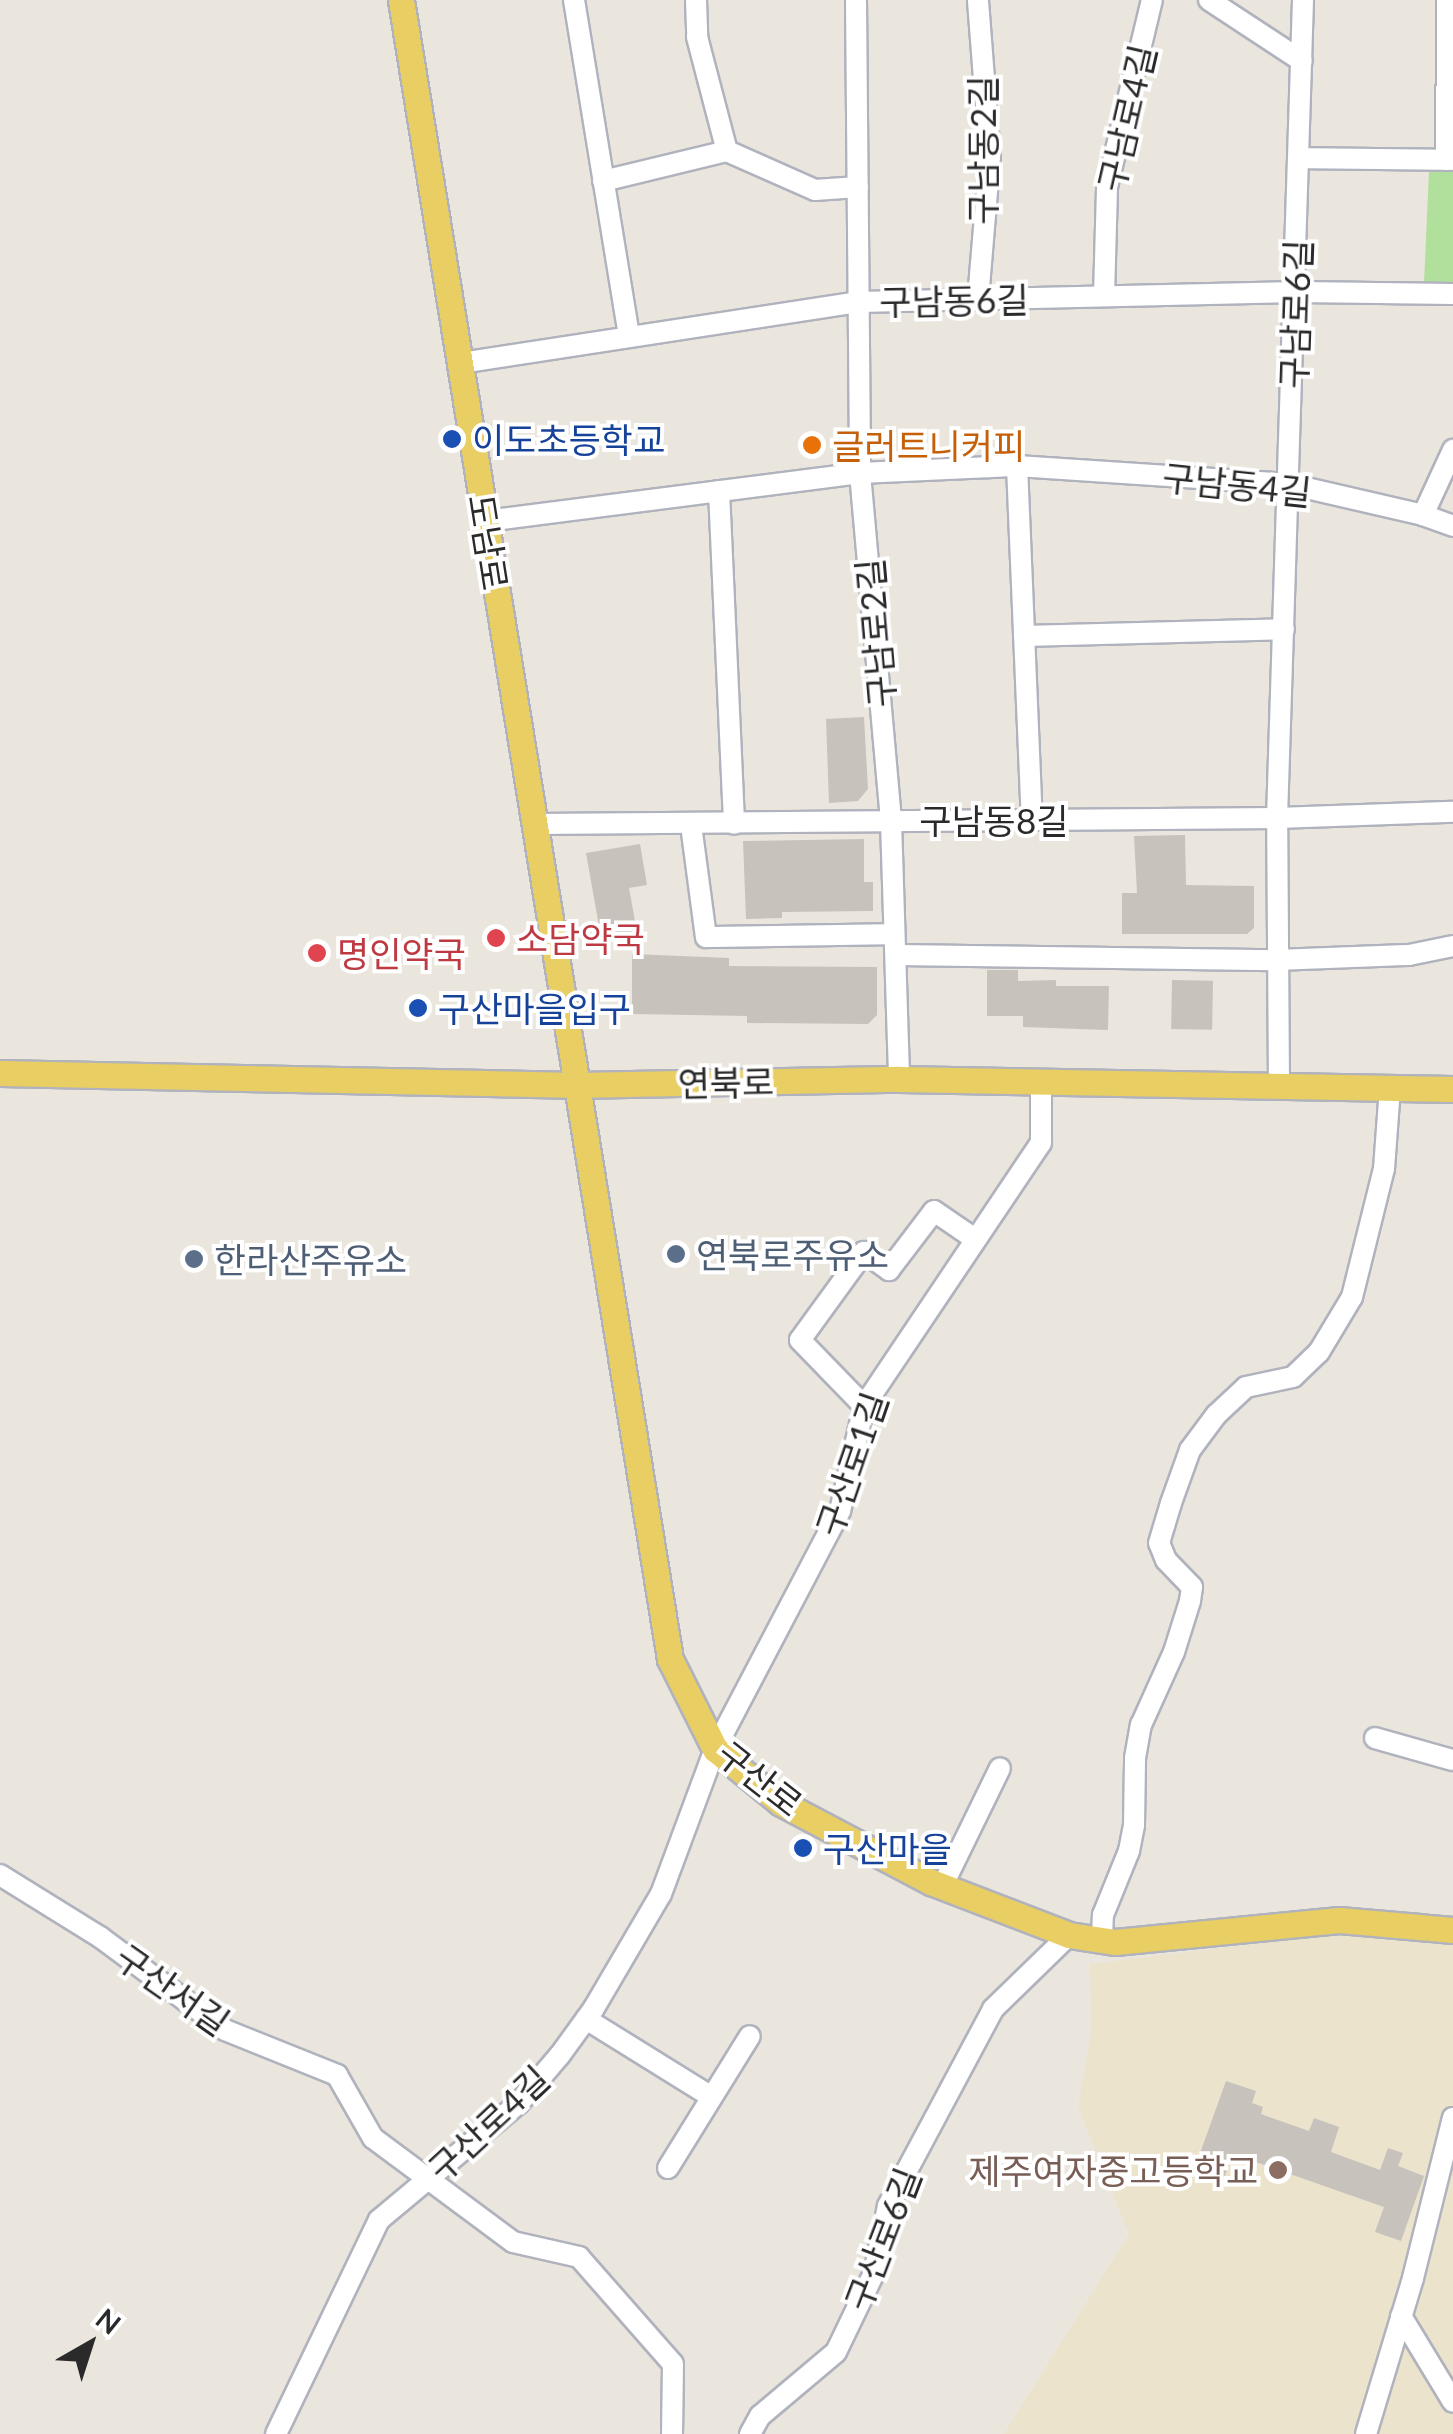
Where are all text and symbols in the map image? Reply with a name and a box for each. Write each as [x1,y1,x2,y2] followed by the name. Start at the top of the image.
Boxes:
[1089,41,1163,195] street label: 구남로4길
[961,75,1003,225] street label: 구남동2길
[1271,239,1319,389] street label: 구남로6길
[879,278,1029,322] street label: 구남동6길
[472,418,665,460] place label: 이도초등학교
[832,424,1025,466] place label: 글러트니커피
[441,428,463,450] marker: 이도초등학교
[801,434,823,456] marker: 글러트니커피
[1161,455,1313,513] street label: 구남동4길
[461,491,517,593] street label: 도남로
[848,557,902,709] street label: 구남로2길
[919,799,1069,841] street label: 구남동8길
[516,917,645,959] place label: 소담약국
[485,927,507,949] marker: 소담약국
[337,932,466,974] place label: 명인약국
[306,942,328,964] marker: 명인약국
[438,987,631,1029] place label: 구산마을입구
[407,997,429,1019] marker: 구산마을입구
[677,1060,775,1104] street label: 연북로
[696,1233,889,1275] place label: 연북로주유소
[214,1238,407,1280] place label: 한라산주유소
[665,1243,687,1265] marker: 연북로주유소
[183,1248,205,1270] marker: 한라산주유소
[807,1387,895,1541] street label: 구산로1길
[709,1732,811,1824] street label: 구산로
[823,1827,952,1869] place label: 구산마을
[792,1837,814,1859] marker: 구산마을
[108,1935,238,2043] street label: 구산서길
[419,2057,557,2189] street label: 구산로4길
[968,2149,1258,2191] place label: 제주여자중고등학교
[1267,2159,1289,2181] marker: 제주여자중고등학교
[836,2162,928,2316] street label: 구산로6길
[40,2294,140,2394] north arrow
[90,2301,128,2341] text: N

